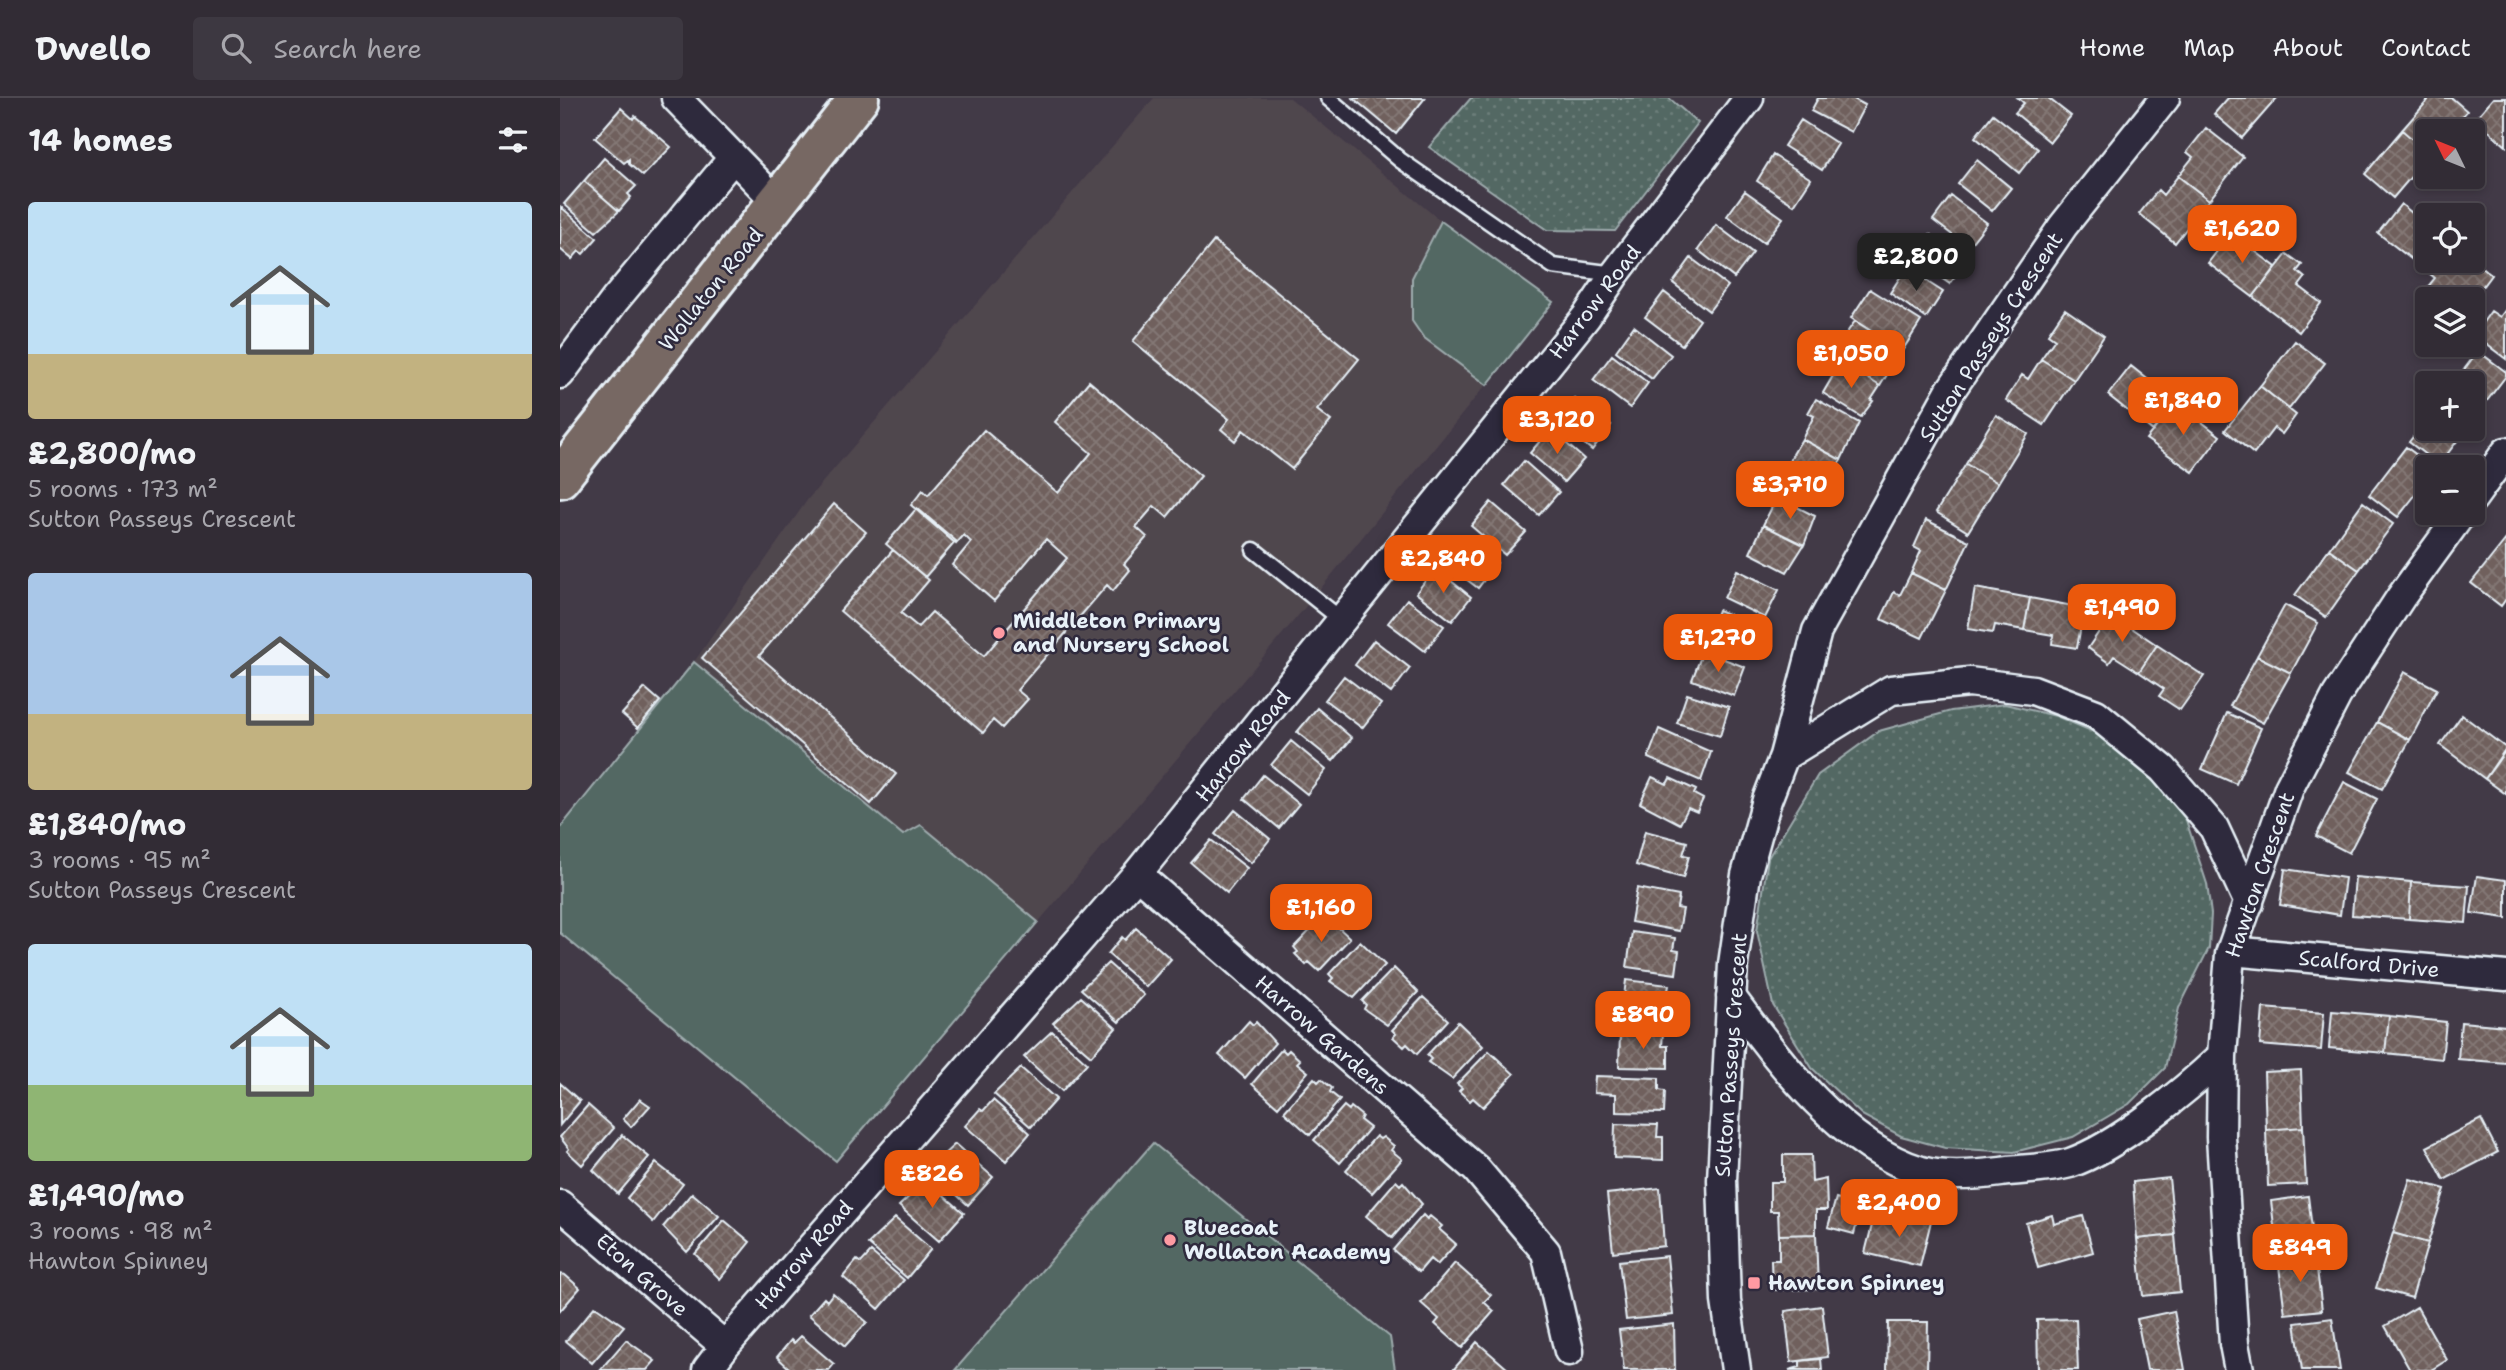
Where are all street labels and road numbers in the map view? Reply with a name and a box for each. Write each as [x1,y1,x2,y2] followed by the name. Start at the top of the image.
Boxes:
[653,221,769,357] street label: Wollaton Road
[1913,227,2069,447] street label: Sutton Passeys Crescent
[1543,239,1647,365] street label: Harrow Road
[1189,684,1297,808] street label: Harrow Road
[2219,788,2301,962] street label: Hawton Crescent
[1709,932,1753,1178] street label: Sutton Passeys Crescent
[2297,944,2441,984] street label: Scalford Drive
[1249,969,1395,1101] street label: Harrow Gardens
[749,1194,859,1316] street label: Harrow Road
[590,1227,694,1323] street label: Eton Grove

